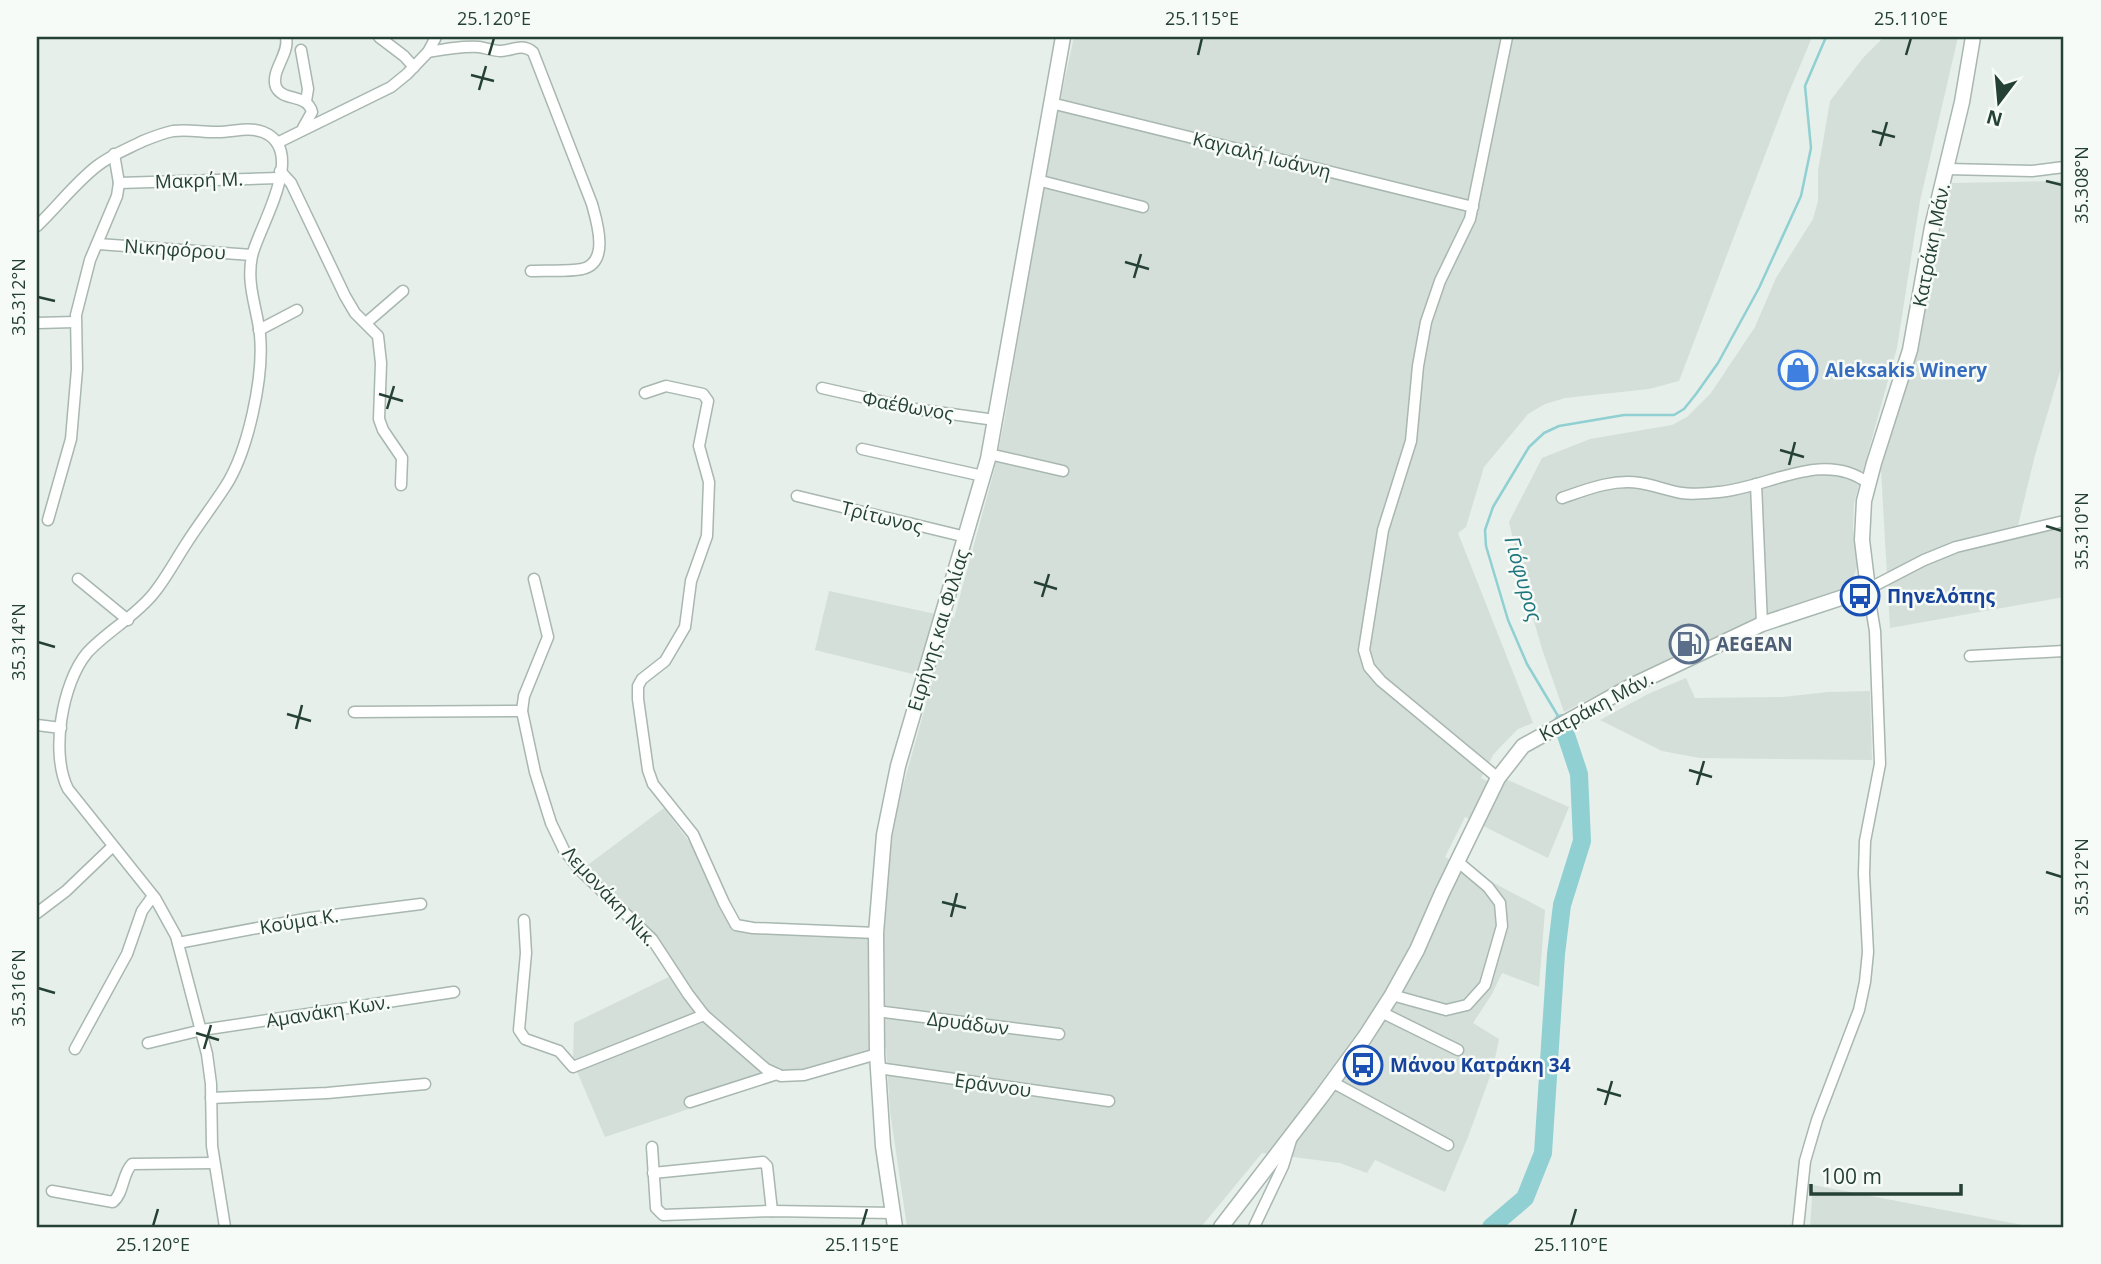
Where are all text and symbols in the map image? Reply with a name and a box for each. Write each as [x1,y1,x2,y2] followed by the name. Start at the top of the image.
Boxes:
[457,6,531,30] text: 25.120°E
[1165,6,1239,30] text: 25.115°E
[1874,6,1948,30] text: 25.110°E
[1965,66,2035,136] north arrow
[1983,104,2005,133] text: N
[1190,125,1334,185] street label: Καγιαλή Ιωάννη
[2069,146,2093,224] text: 35.308°N
[154,165,244,195] street label: Μακρή Μ.
[1906,181,1956,309] street label: Κατράκη Μάν.
[123,232,227,266] street label: Νικηφόρου
[6,258,30,336] text: 35.312°N
[1777,349,1819,391] shop icon: Aleksakis Winery
[1825,357,1987,383] place label: Aleksakis Winery
[860,385,956,427] street label: Φαέθωνος
[2069,492,2093,570] text: 35.310°N
[839,494,925,540] street label: Τρίτωνος
[1498,533,1550,625] water label: Γιόφυρος
[901,546,975,714] street label: Ειρήνης και Φιλίας
[1839,575,1881,617] bus stop icon: Πηνελόπης
[1887,583,1995,609] place label: Πηνελόπης
[6,603,30,681] text: 35.314°N
[1668,623,1710,665] fuel station icon: AEGEAN
[1716,631,1793,657] place label: AEGEAN
[1534,665,1658,747] street label: Κατράκη Μάν.
[2069,838,2093,916] text: 35.312°N
[557,840,663,952] street label: Λεμονάκη Νικ.
[258,902,340,940] street label: Κούμα Κ.
[6,949,30,1027] text: 35.316°N
[264,988,392,1034] street label: Αμανάκη Κων.
[926,1005,1010,1041] street label: Δρυάδων
[1342,1044,1384,1086] bus stop icon: Μάνου Κατράκη 34
[1390,1052,1571,1078] place label: Μάνου Κατράκη 34
[953,1067,1033,1103] street label: Εράννου
[1811,1152,1961,1196] scale bar
[1821,1162,1882,1190] text: 100 m
[116,1232,190,1256] text: 25.120°E
[825,1232,899,1256] text: 25.115°E
[1534,1232,1608,1256] text: 25.110°E

